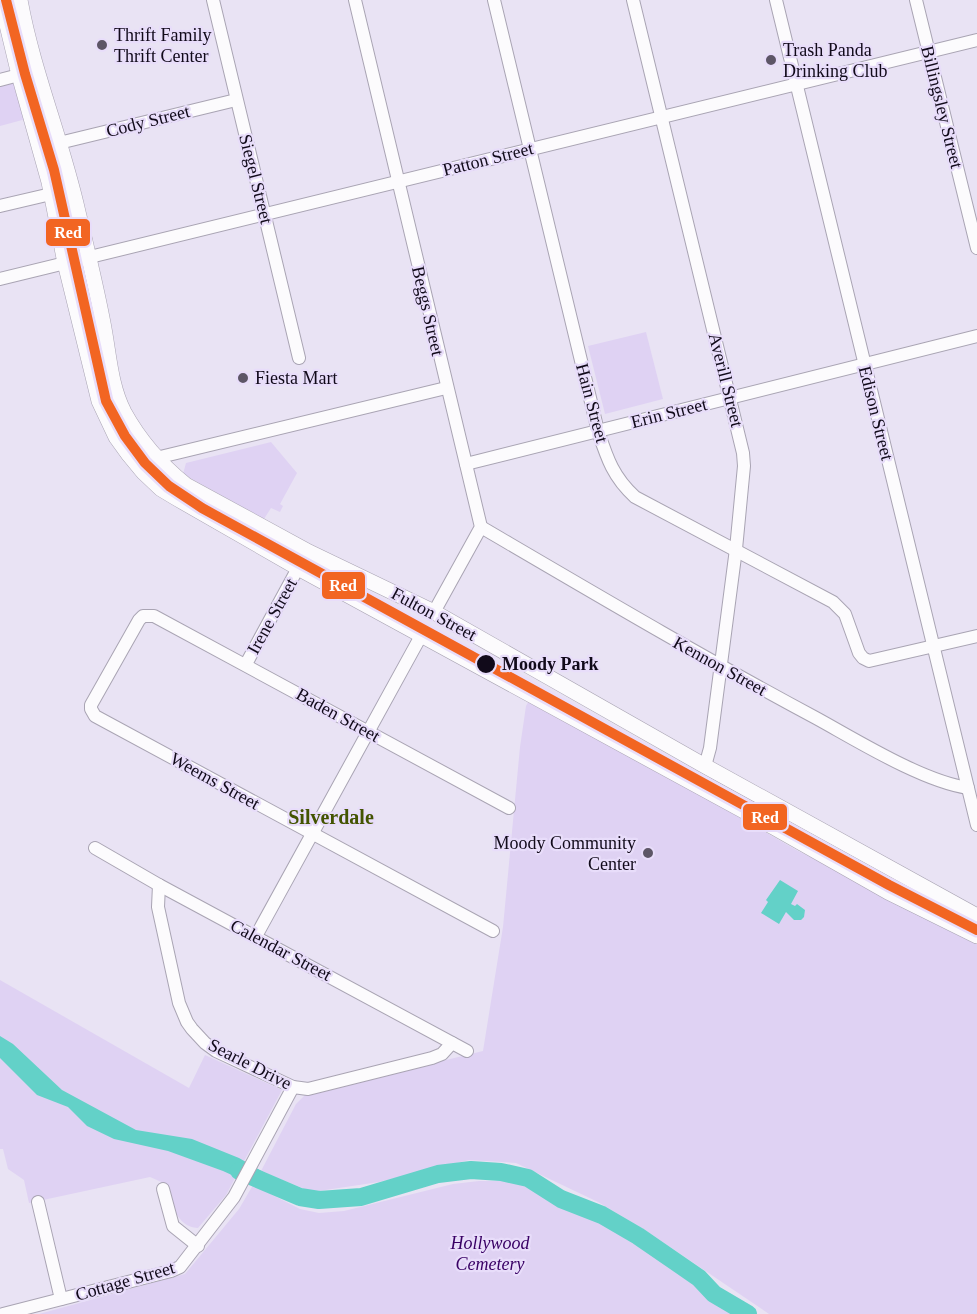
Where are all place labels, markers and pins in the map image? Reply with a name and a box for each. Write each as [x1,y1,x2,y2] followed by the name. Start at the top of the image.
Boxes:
[114,25,212,66] place label: Thrift Family Thrift Center
[95,38,109,52] marker: Thrift Family Thrift Center
[783,40,888,81] place label: Trash Panda Drinking Club
[764,53,778,67] marker: Trash Panda Drinking Club
[255,368,338,388] place label: Fiesta Mart
[236,371,250,385] marker: Fiesta Mart
[475,653,497,675] marker: Moody Park
[502,654,599,674] place label: Moody Park
[493,833,636,874] place label: Moody Community Center
[641,846,655,860] marker: Moody Community Center

